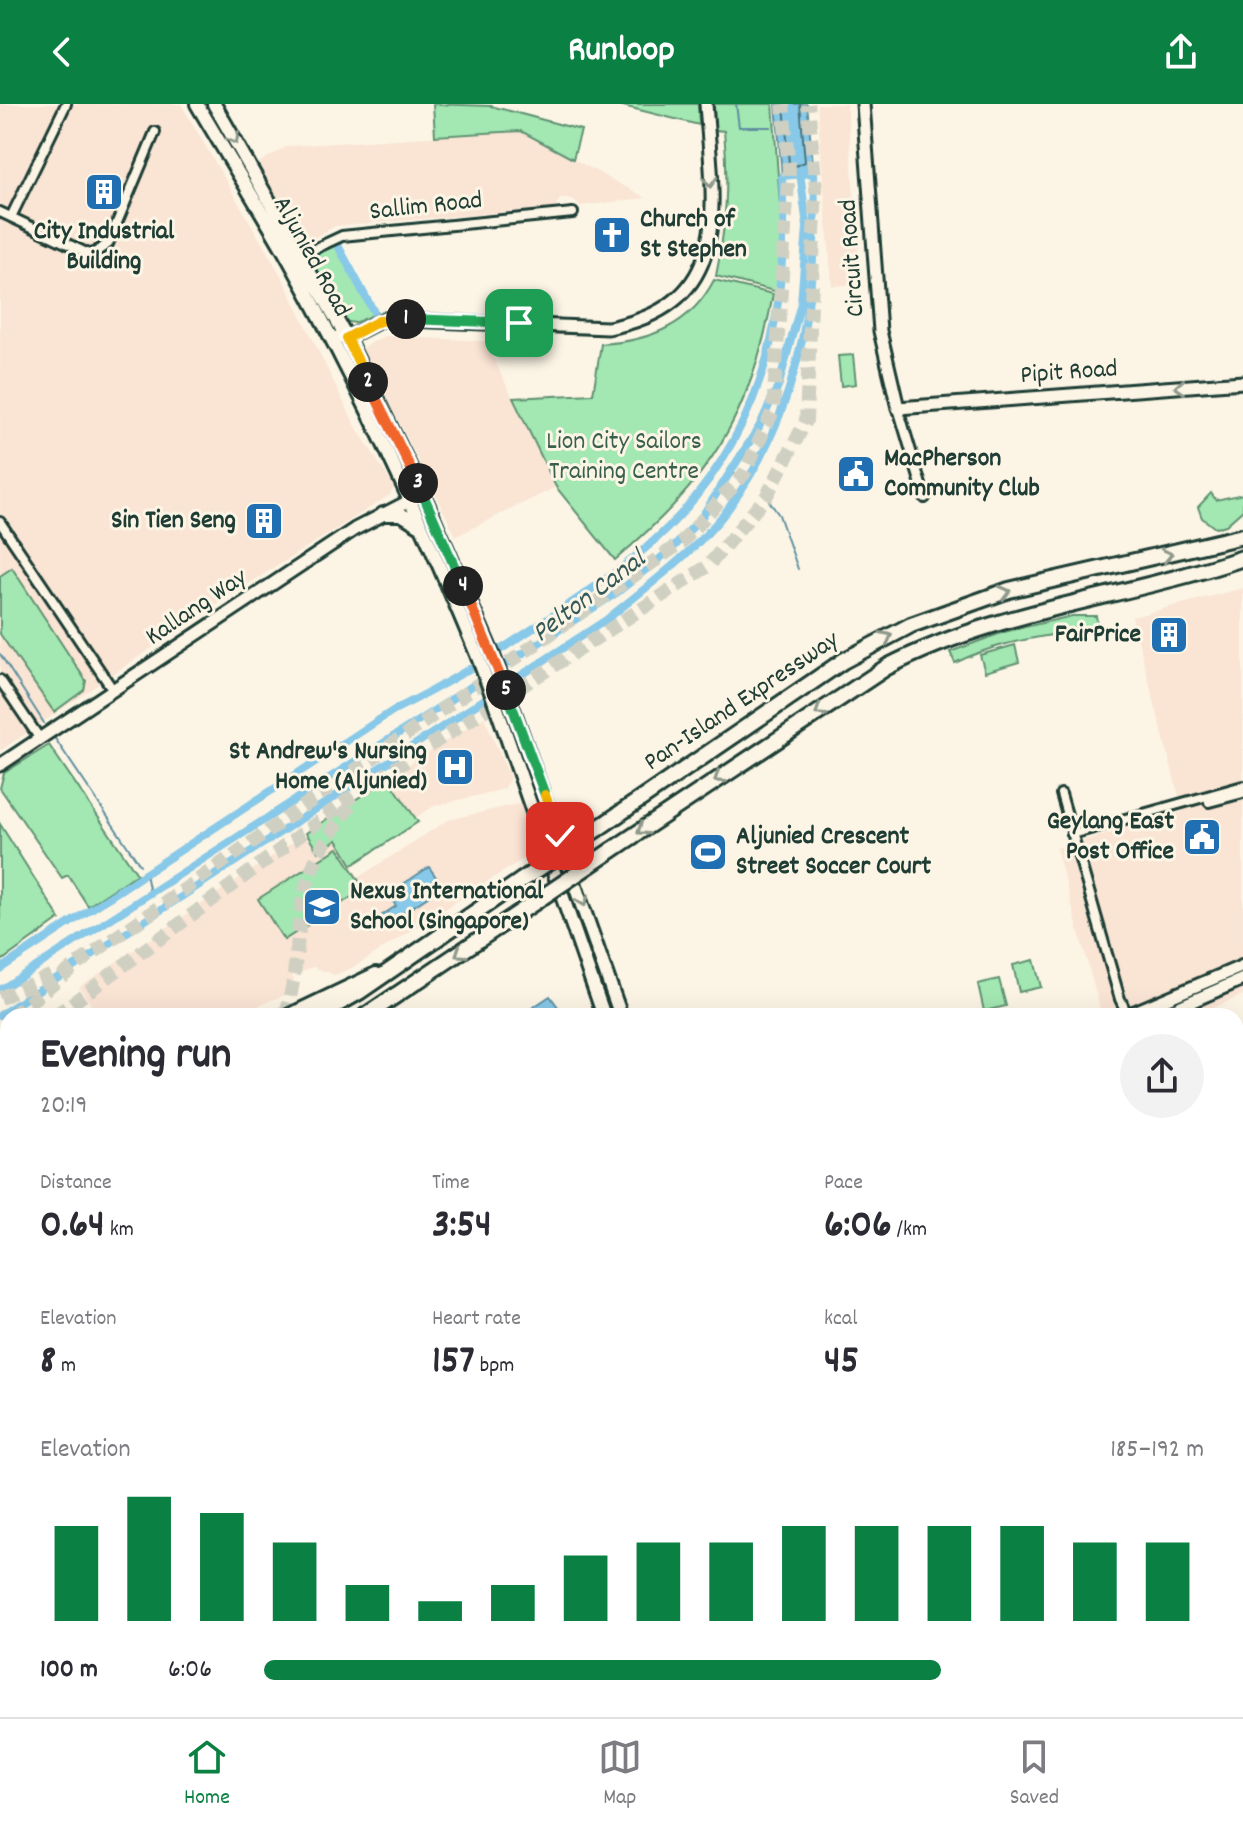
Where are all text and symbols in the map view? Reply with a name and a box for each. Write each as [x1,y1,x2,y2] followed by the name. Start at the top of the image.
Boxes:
[568,26,675,78] text: Runloop
[40,30,84,74] icon: back
[1159,30,1203,74] icon: share
[224,130,240,145] one-way arrow
[83,171,125,213] building icon: City Industrial Building
[701,176,718,189] one-way arrow
[368,183,484,231] street label: Sallim Road
[262,190,360,324] street label: Aljunied Road
[830,198,876,318] street label: Circuit Road
[640,202,747,269] place label: Church of St Stephen
[34,214,175,281] place label: City Industrial Building
[591,214,633,256] church icon: Church of St Stephen
[485,289,553,357] pin
[386,299,426,339] pin: 1
[497,301,541,345] icon: arrive
[404,303,408,334] text: 1
[1019,351,1119,395] street label: Pipit Road
[348,362,388,402] pin: 2
[363,366,373,397] text: 2
[1173,378,1186,395] one-way arrow
[546,424,702,491] park label: Lion City Sailors Training Centre
[884,441,1040,508] place label: MacPherson Community Club
[835,453,877,495] public building icon: MacPherson Community Club
[398,463,438,503] pin: 3
[413,467,423,498] text: 3
[243,500,285,542] building icon: Sin Tien Seng
[111,503,236,540] place label: Sin Tien Seng
[525,540,657,654] water label: Pelton Canal
[1160,548,1174,565] one-way arrow
[139,560,256,656] street label: Kallang Way
[443,566,483,606] pin: 4
[458,570,468,601] text: 4
[997,584,1011,601] one-way arrow
[1148,614,1190,656] building icon: FairPrice
[1055,617,1141,654] place label: FairPrice
[637,623,847,781] street label: Pan-Island Expressway
[878,631,893,646] one-way arrow
[486,670,526,710] pin: 5
[501,674,511,705] text: 5
[814,702,828,717] one-way arrow
[229,734,427,801] place label: St Andrew's Nursing Home (Aljunied)
[434,746,476,788] hospital icon: St Andrew's Nursing Home (Aljunied)
[713,768,727,783] one-way arrow
[526,802,594,870] pin
[1047,804,1174,871] place label: Geylang East Post Office
[538,814,582,858] icon: check
[1181,816,1223,858] public building icon: Geylang East Post Office
[736,819,931,886] place label: Aljunied Crescent Street Soccer Court
[637,820,651,835] one-way arrow
[687,831,729,873] sports icon: Aljunied Crescent Street Soccer Court
[350,874,544,941] place label: Nexus International School (Singapore)
[301,886,343,928] school or university icon: Nexus International School (Singapore)
[573,893,590,907] one-way arrow
[454,943,468,958] one-way arrow
[40,1026,231,1089] text: Evening run
[1120,1034,1204,1118] button: share
[40,1088,87,1125] text: 20:19
[40,1168,112,1199] text: Distance
[432,1168,470,1199] text: Time
[824,1168,863,1199] text: Pace
[40,1199,105,1256] text: 0.64
[432,1199,492,1256] text: 3:54
[824,1199,892,1256] text: 6:06
[105,1215,134,1246] text: km
[892,1215,927,1246] text: /km
[40,1304,117,1335] text: Elevation
[432,1304,521,1335] text: Heart rate
[824,1304,857,1335] text: kcal
[40,1335,56,1392] text: 8
[432,1335,475,1392] text: 157
[824,1335,859,1392] text: 45
[56,1351,76,1382] text: m
[475,1351,514,1382] text: bpm
[40,1432,130,1469] text: Elevation
[1110,1432,1204,1469] text: 185–192 m
[40,1652,98,1689] text: 100 m
[168,1652,212,1689] text: 6:06
[184,1735,230,1814] tab: Home
[598,1735,642,1814] tab: Map
[1010,1735,1059,1814] tab: Saved

